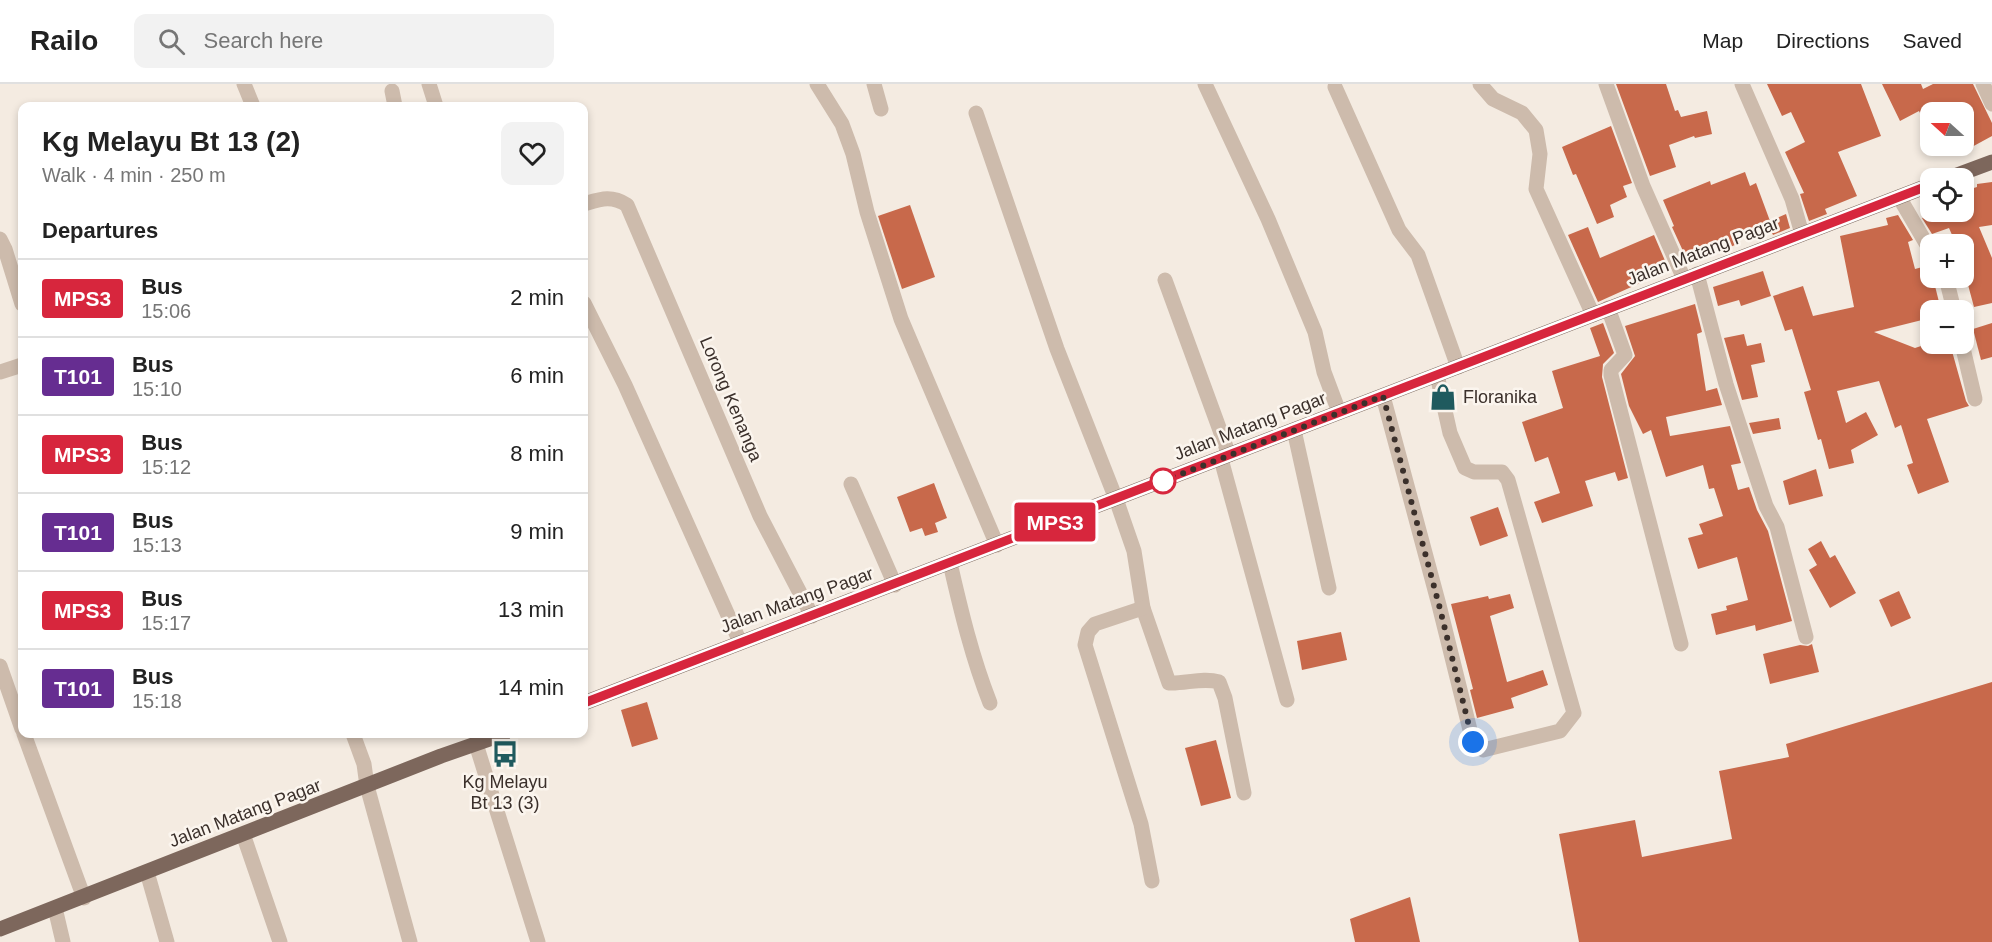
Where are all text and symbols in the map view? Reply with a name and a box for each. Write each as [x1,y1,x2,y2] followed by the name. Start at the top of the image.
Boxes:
[134,14,554,68] search box
[30,25,98,56] text: Railo
[155,25,188,58] icon: search
[203,28,323,53] text: Search here
[1702,29,1743,52] text: Map
[1776,29,1869,52] text: Directions
[1902,29,1962,52] text: Saved
[1920,102,1974,156] north arrow
[1920,102,1974,354] map controls
[501,122,564,185] button: heart
[42,126,300,157] text: Kg Melayu Bt 13 (2)
[42,164,226,186] text: Walk · 4 min · 250 m
[1920,168,1974,222] button: locate
[1624,213,1782,289] street label: Jalan Matang Pagar
[42,218,158,243] text: Departures
[1920,234,1974,288] button: +
[141,274,183,299] text: Bus
[510,285,564,310] text: 2 min
[54,287,111,310] text: MPS3
[141,300,191,322] text: 15:06
[1920,300,1974,354] button: −
[696,334,767,465] street label: Lorong Kenanga
[132,352,173,377] text: Bus
[510,363,564,388] text: 6 min
[54,365,102,388] text: T101
[132,378,182,400] text: 15:10
[1428,382,1458,412] shop icon: Floranika
[1463,387,1538,407] place label: Floranika
[1171,388,1329,464] street label: Jalan Matang Pagar
[141,430,183,455] text: Bus
[510,441,564,466] text: 8 min
[54,443,111,466] text: MPS3
[141,456,191,478] text: 15:12
[1150,468,1176,494] unlabelled marker
[1013,502,1097,542] line badge: MPS3
[132,508,173,533] text: Bus
[1026,511,1084,534] text: MPS3
[510,519,564,544] text: 9 min
[54,521,102,544] text: T101
[132,534,182,556] text: 15:13
[718,563,876,637] street label: Jalan Matang Pagar
[141,586,183,611] text: Bus
[498,597,564,622] text: 13 min
[54,599,111,622] text: MPS3
[141,612,191,634] text: 15:17
[132,664,173,689] text: Bus
[498,675,564,700] text: 14 min
[54,677,102,700] text: T101
[132,690,182,712] text: 15:18
[1458,727,1488,757] your location
[490,739,520,769] bus stop icon: Kg Melayu Bt 13 (3)
[462,772,548,813] place label: Kg Melayu Bt 13 (3)
[166,775,324,851] street label: Jalan Matang Pagar

